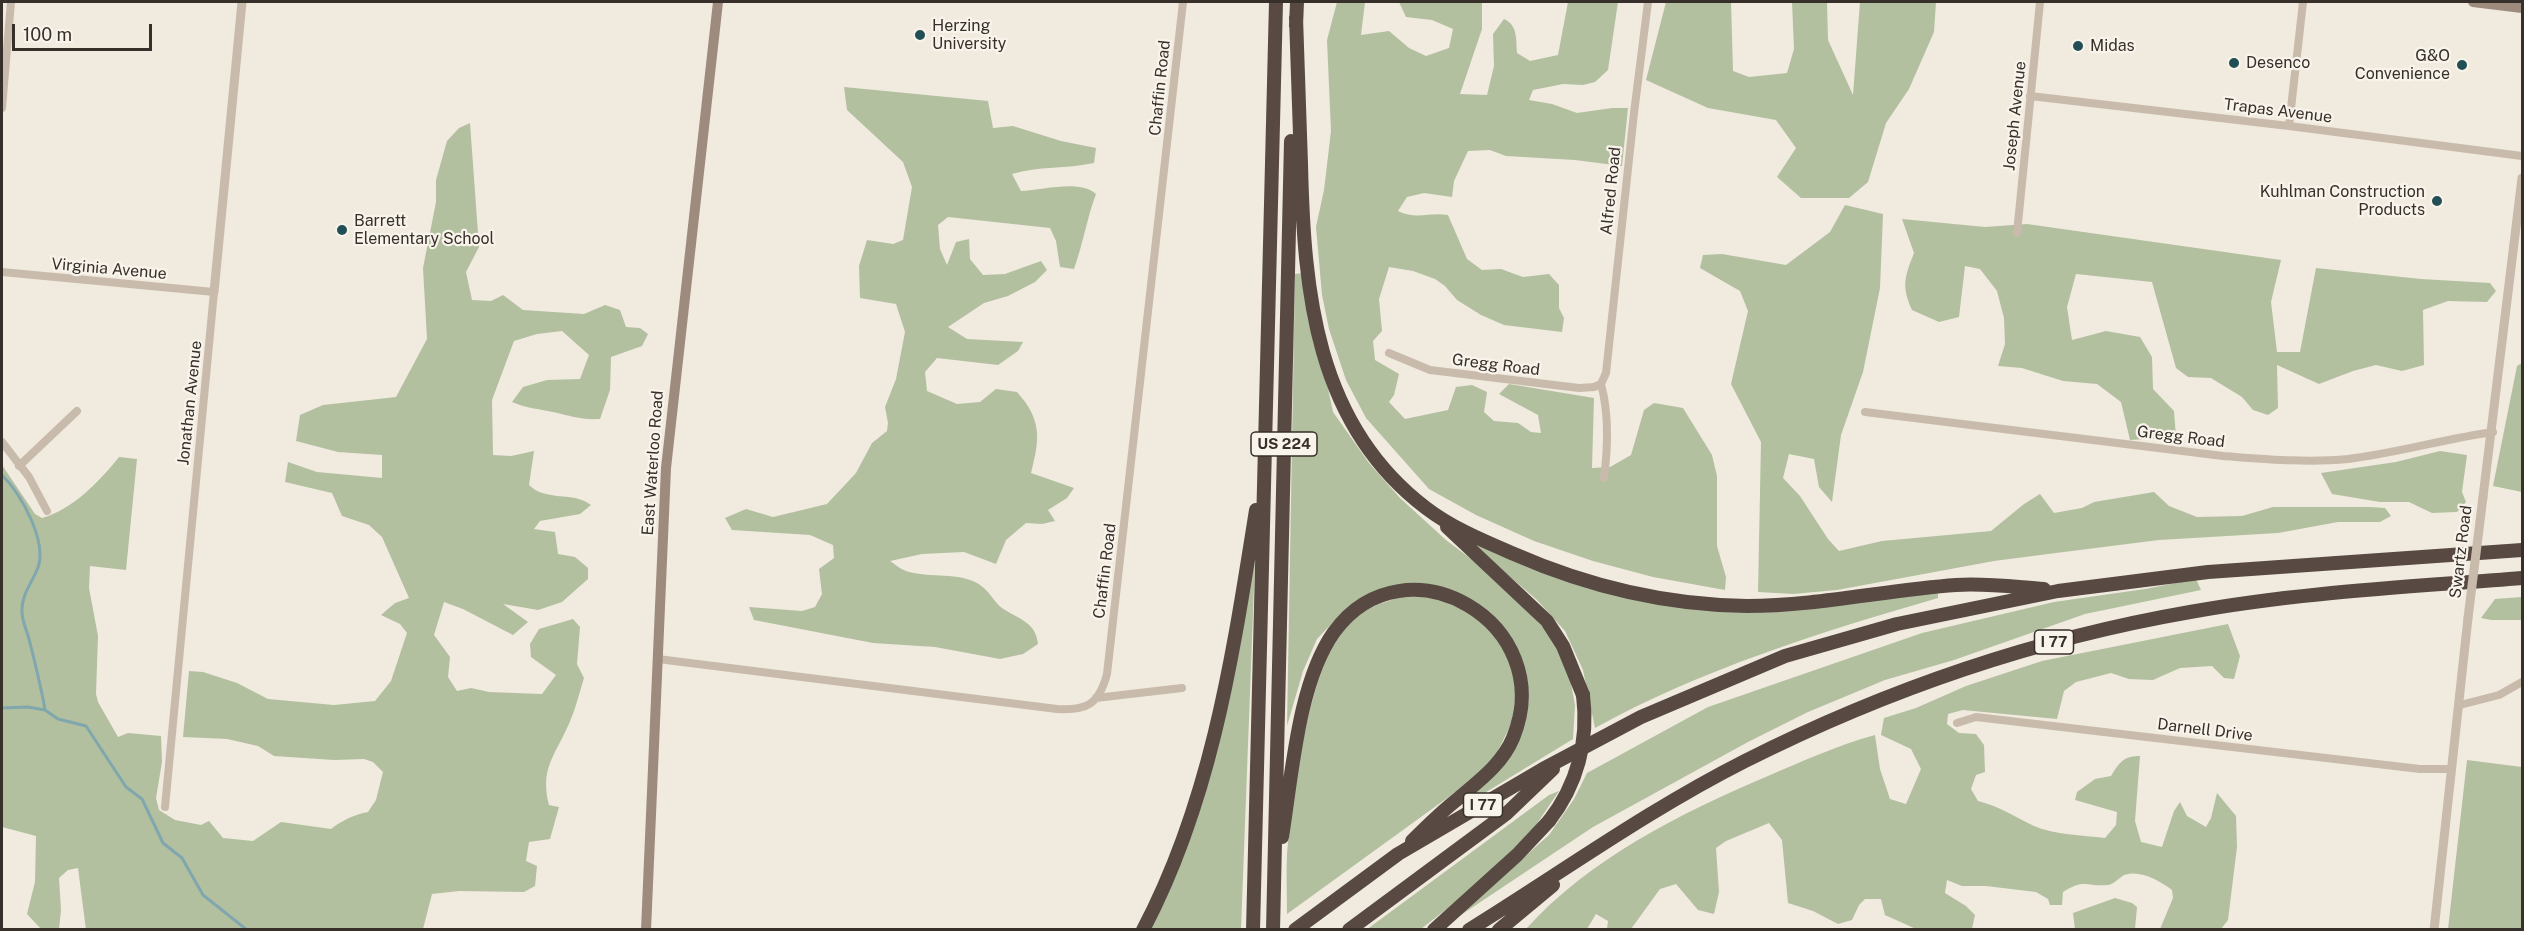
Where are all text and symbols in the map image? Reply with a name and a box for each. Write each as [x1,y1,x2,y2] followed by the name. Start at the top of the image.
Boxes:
[15,12,154,50] scale bar
[932,16,1006,54] place label: Herzing University
[23,24,72,45] text: 100 m
[913,28,927,42] marker: Herzing University
[2090,36,2135,56] place label: Midas
[1145,39,1175,137] street label: Chaffin Road
[2071,39,2085,53] marker: Midas
[2355,46,2450,84] place label: G&O Convenience
[2246,53,2310,73] place label: Desenco
[2227,56,2241,70] marker: Desenco
[2455,58,2469,72] marker: G&O Convenience
[2000,60,2030,172] street label: Joseph Avenue
[2223,95,2333,127] street label: Trapas Avenue
[1597,146,1625,236] street label: Alfred Road
[2260,182,2425,220] place label: Kuhlman Construction Products
[2430,194,2444,208] marker: Kuhlman Construction Products
[354,211,494,249] place label: Barrett Elementary School
[335,223,349,237] marker: Barrett Elementary School
[51,254,167,284] street label: Virginia Avenue
[174,340,206,466] street label: Jonathan Avenue
[1451,350,1541,380] street label: Gregg Road
[638,390,668,536] street label: East Waterloo Road
[2136,422,2226,452] street label: Gregg Road
[1251,432,1317,456] road number: US 224
[2446,504,2476,600] street label: Swartz Road
[1090,522,1120,620] street label: Chaffin Road
[2034,630,2074,654] road number: I 77
[2156,715,2254,745] street label: Darnell Drive
[1464,793,1502,817] road number: I 77

